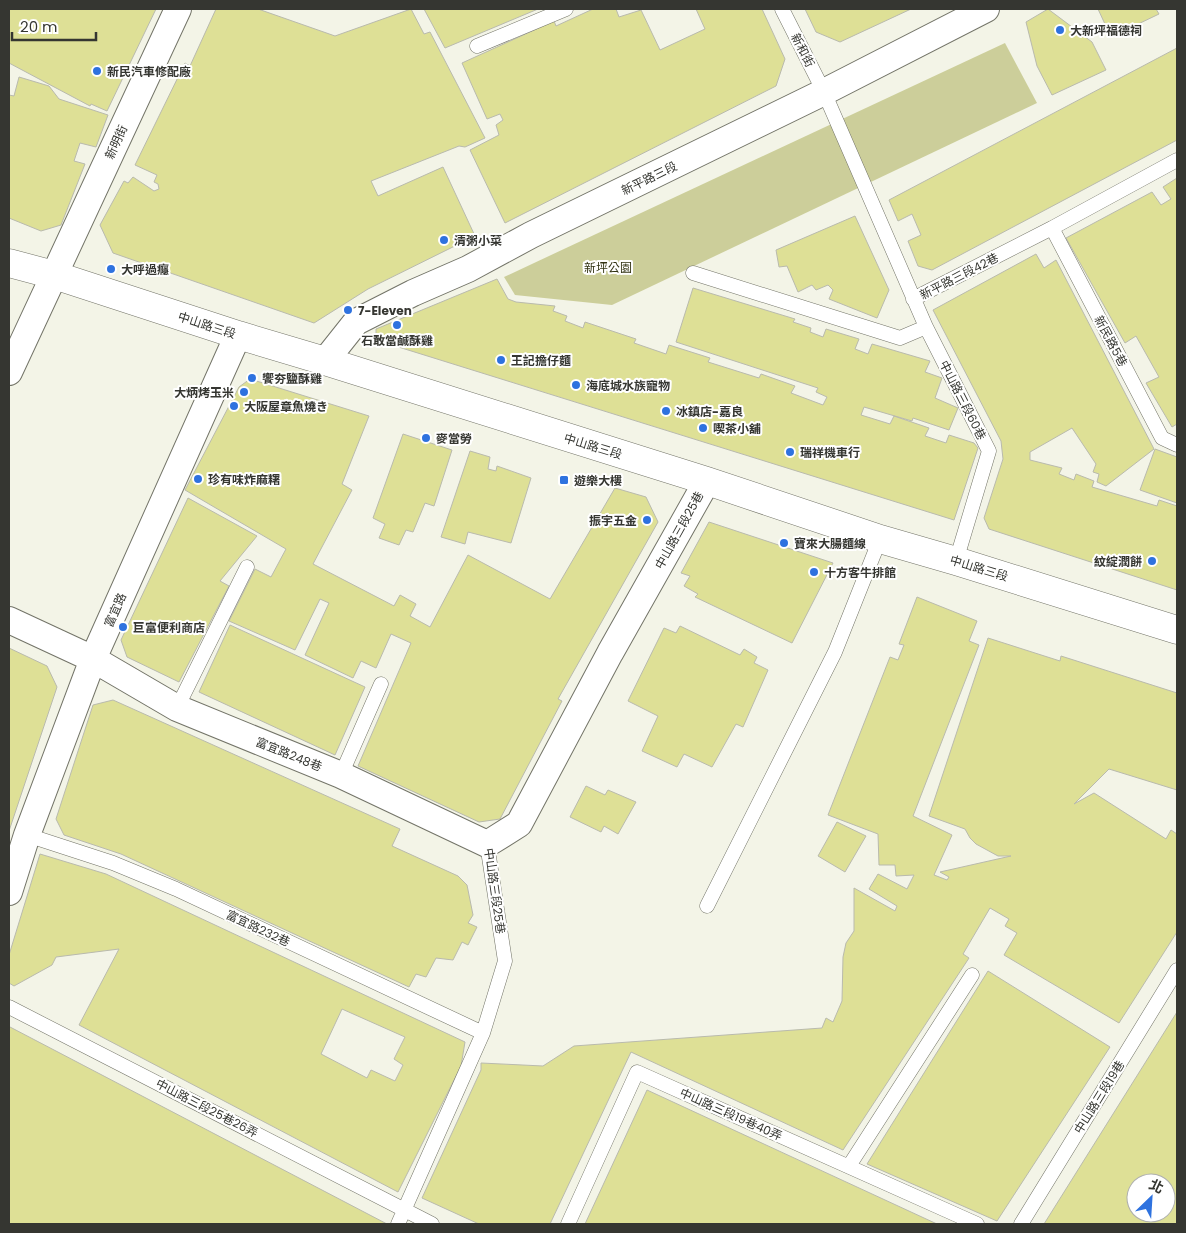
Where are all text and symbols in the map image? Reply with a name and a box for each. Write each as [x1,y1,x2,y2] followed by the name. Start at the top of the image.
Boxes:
[12,10,96,42] scale bar
[20,16,58,37] text: 20 m
[1070,22,1142,39] place label: 大新坪福德祠
[1054,24,1066,36] marker: 大新坪福德祠
[787,30,819,70] street label: 新和街
[107,63,191,80] place label: 新民汽車修配廠
[91,65,103,77] marker: 新民汽車修配廠
[101,122,131,162] street label: 新明街
[618,157,680,199] street label: 新平路三段
[454,232,502,249] place label: 清粥小菜
[438,234,450,246] marker: 清粥小菜
[917,249,1001,303] street label: 新平路三段42巷
[584,259,632,276] park label: 新坪公園
[121,261,169,278] place label: 大呼過癮
[105,263,117,275] marker: 大呼過癮
[358,302,412,319] place label: 7-Eleven
[342,304,354,316] marker: 7-Eleven
[176,308,238,342] street label: 中山路三段
[1090,312,1132,370] street label: 新民路5巷
[391,319,403,331] marker: 石敢當鹹酥雞
[361,332,433,349] place label: 石敢當鹹酥雞
[511,352,571,369] place label: 王記擔仔麵
[495,354,507,366] marker: 王記擔仔麵
[936,357,990,443] street label: 中山路三段60巷
[262,370,322,387] place label: 饗夯鹽酥雞
[246,372,258,384] marker: 饗夯鹽酥雞
[586,377,670,394] place label: 海底城水族寵物
[570,379,582,391] marker: 海底城水族寵物
[174,384,234,401] place label: 大炳烤玉米
[238,386,250,398] marker: 大炳烤玉米
[244,398,328,415] place label: 大阪屋章魚燒き
[228,400,240,412] marker: 大阪屋章魚燒き
[676,403,743,420] place label: 冰鎮店-嘉良
[660,405,672,417] marker: 冰鎮店-嘉良
[713,420,761,437] place label: 喫茶小舖
[697,422,709,434] marker: 喫茶小舖
[562,429,624,463] street label: 中山路三段
[436,430,472,447] place label: 麥當勞
[420,432,432,444] marker: 麥當勞
[800,444,860,461] place label: 瑞祥機車行
[784,446,796,458] marker: 瑞祥機車行
[208,471,280,488] place label: 珍有味炸麻糬
[574,472,622,489] place label: 遊樂大樓
[192,473,204,485] marker: 珍有味炸麻糬
[558,474,570,486] marker: 遊樂大樓
[651,488,707,572] street label: 中山路三段25巷
[589,512,637,529] place label: 振宇五金
[641,514,653,526] marker: 振宇五金
[794,535,866,552] place label: 寶來大腸麵線
[778,537,790,549] marker: 寶來大腸麵線
[948,551,1010,585] street label: 中山路三段
[1094,553,1142,570] place label: 紋綻潤餅
[1146,555,1158,567] marker: 紋綻潤餅
[824,564,896,581] place label: 十方客牛排館
[808,566,820,578] marker: 十方客牛排館
[100,590,130,630] street label: 富宜路
[133,619,205,636] place label: 巨富便利商店
[117,621,129,633] marker: 巨富便利商店
[253,733,325,775] street label: 富宜路248巷
[481,847,509,935] street label: 中山路三段25巷
[223,906,293,950] street label: 富宜路232巷
[1070,1057,1128,1137] street label: 中山路三段19巷
[153,1075,261,1141] street label: 中山路三段25巷26弄
[677,1084,785,1144] street label: 中山路三段19巷40弄
[1126,1173,1176,1223] north arrow
[1146,1174,1167,1198] text: 北

